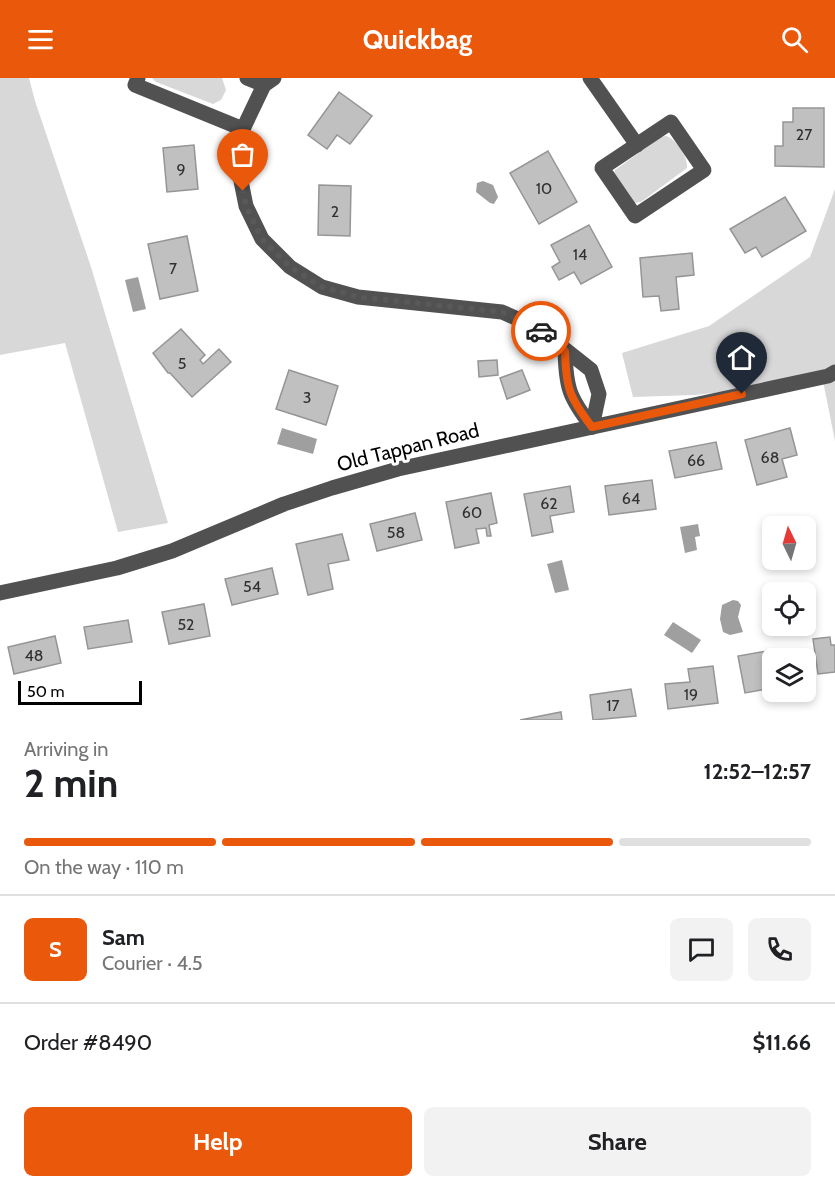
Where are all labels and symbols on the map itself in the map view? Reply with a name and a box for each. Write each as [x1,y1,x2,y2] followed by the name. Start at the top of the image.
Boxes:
[796,125,812,144] house number: 27
[217,129,268,191] pin
[176,160,186,179] house number: 9
[536,179,552,198] house number: 10
[331,202,339,221] house number: 2
[573,245,587,264] house number: 14
[169,259,177,278] house number: 7
[511,301,571,361] courier
[716,332,767,394] pin
[178,354,186,373] house number: 5
[303,388,311,407] house number: 3
[335,418,481,476] street label: Old Tappan Road
[761,448,779,467] house number: 68
[687,451,705,470] house number: 66
[622,489,640,508] house number: 64
[540,494,558,513] house number: 62
[462,503,482,522] house number: 60
[762,516,816,570] north arrow
[387,523,405,542] house number: 58
[243,577,261,596] house number: 54
[177,615,195,634] house number: 52
[25,646,43,665] house number: 48
[18,678,142,706] scale bar
[684,685,698,704] house number: 19
[606,696,620,715] house number: 17

